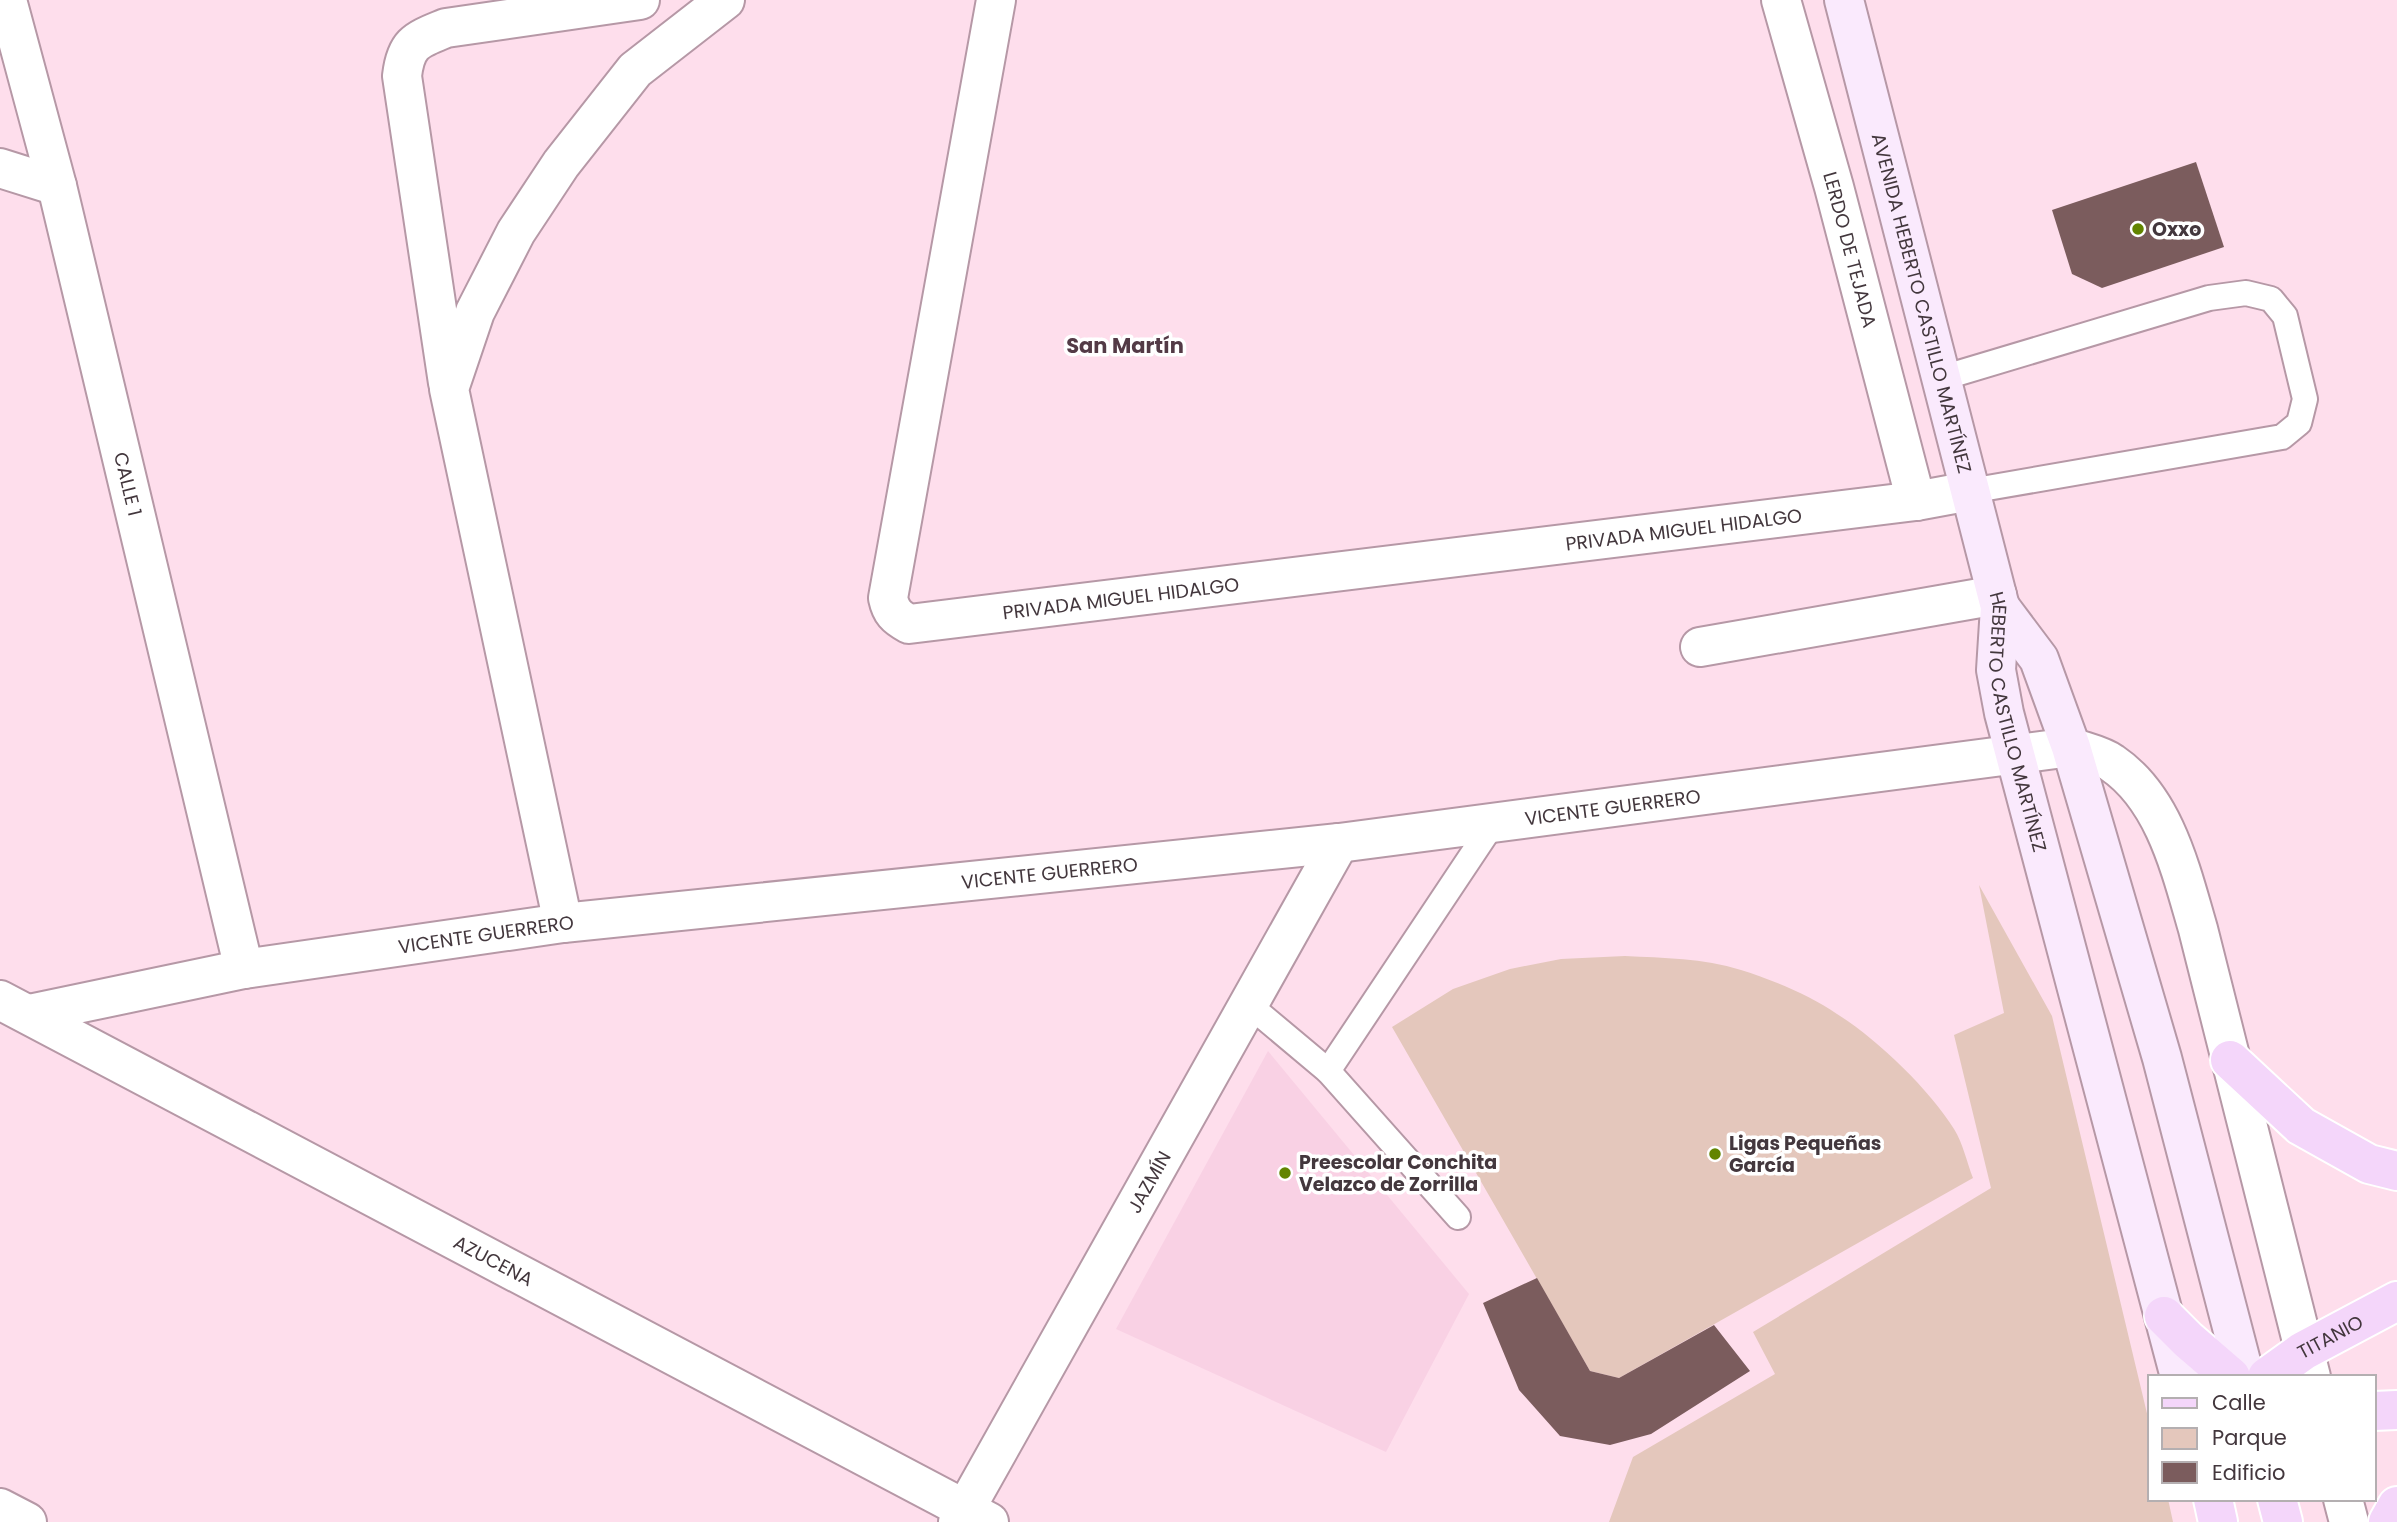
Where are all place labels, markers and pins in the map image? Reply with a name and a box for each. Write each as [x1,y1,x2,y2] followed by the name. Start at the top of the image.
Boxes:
[2152,216,2201,243] place label: Oxxo
[2130,221,2146,237] marker: Oxxo
[1729,1130,1881,1179] place label: Ligas Pequeñas García
[1707,1146,1723,1162] marker: Ligas Pequeñas García
[1299,1149,1497,1198] place label: Preescolar Conchita Velazco de Zorrilla
[1277,1165,1293,1181] marker: Preescolar Conchita Velazco de Zorrilla

